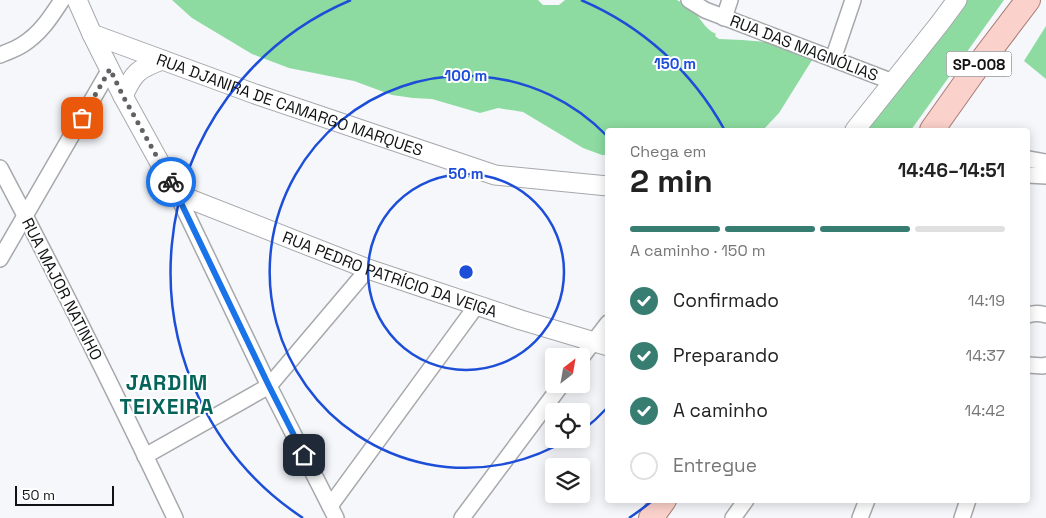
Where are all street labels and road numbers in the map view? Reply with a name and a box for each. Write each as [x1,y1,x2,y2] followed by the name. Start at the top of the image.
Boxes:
[727,10,881,86] street label: RUA DAS MAGNÓLIAS
[154,48,426,160] street label: RUA DJANIRA DE CAMARGO MARQUES
[946,52,1012,76] road number: SP-008
[17,214,107,364] street label: RUA MAJOR NATINHO
[280,226,500,322] street label: RUA PEDRO PATRÍCIO DA VEIGA

